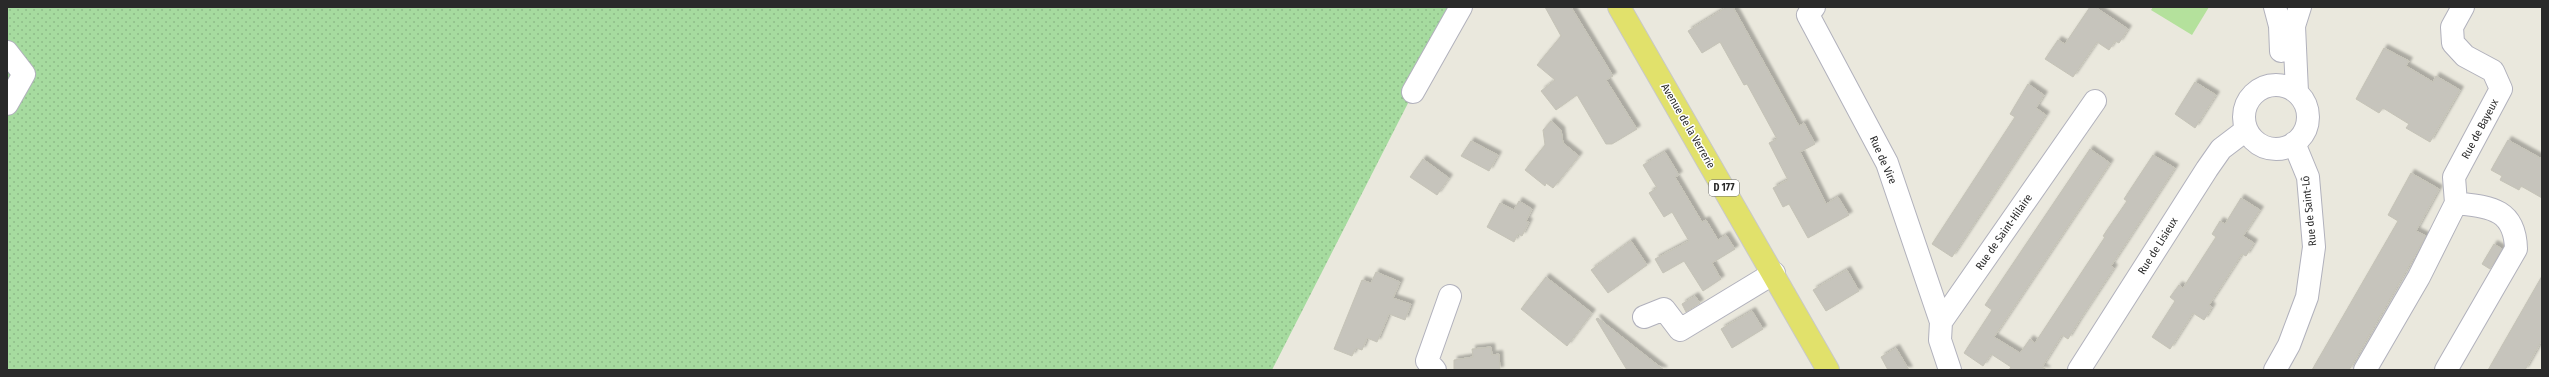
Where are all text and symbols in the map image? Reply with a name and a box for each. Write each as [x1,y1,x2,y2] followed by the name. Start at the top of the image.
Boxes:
[1658,81,1718,171] street label: Avenue de la Verrerie
[2459,97,2501,161] street label: Rue de Bayeux
[1867,134,1899,186] street label: Rue de Vire
[2299,175,2319,247] street label: Rue de Saint-Lô
[1709,180,1739,196] road number: D 177
[1973,192,2035,272] street label: Rue de Saint-Hilaire
[2135,215,2181,277] street label: Rue de Lisieux

